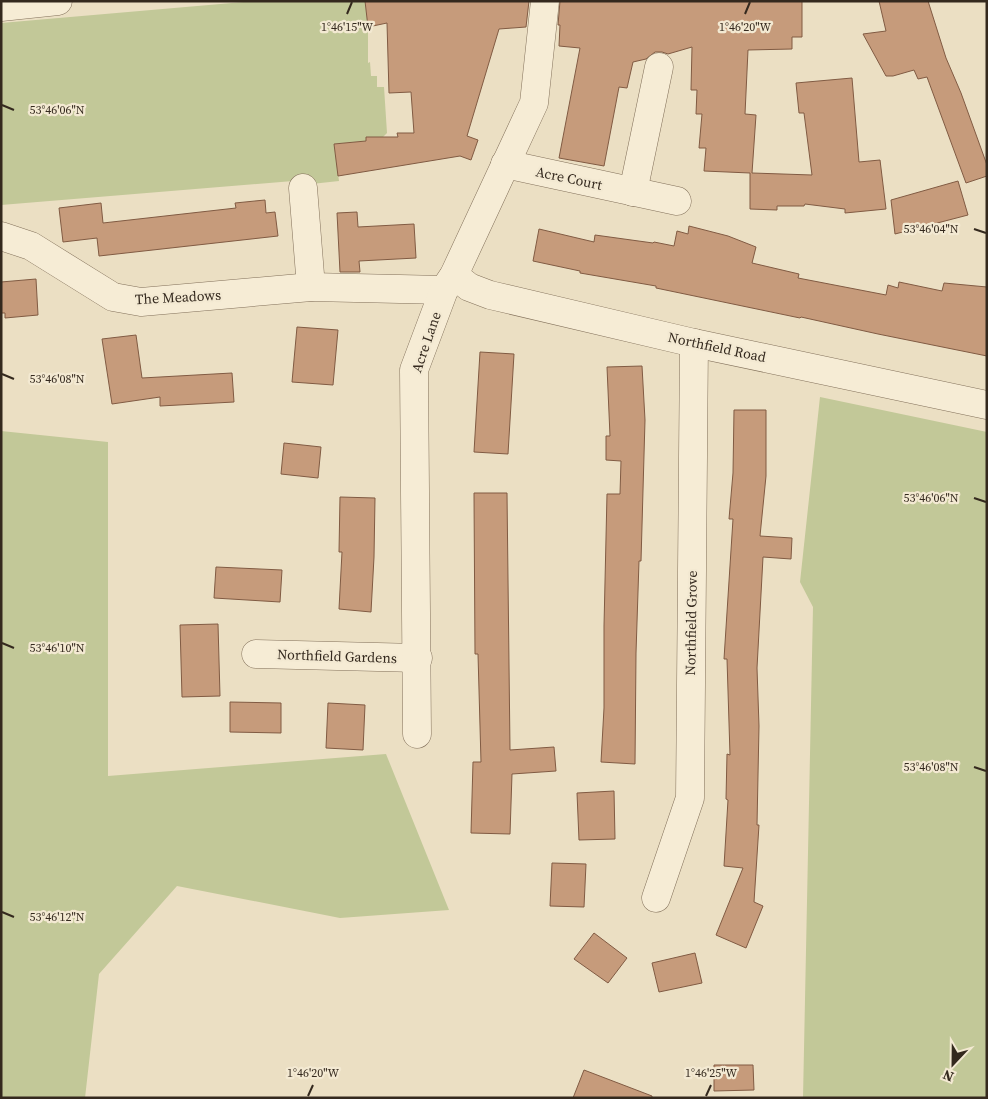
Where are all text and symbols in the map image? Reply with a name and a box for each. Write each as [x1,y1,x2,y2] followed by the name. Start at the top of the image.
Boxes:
[321,19,373,35] text: 1°46'15"W
[719,19,771,35] text: 1°46'20"W
[29,102,85,118] text: 53°46'06"N
[534,161,604,195] street label: Acre Court
[903,221,959,237] text: 53°46'04"N
[135,285,221,309] street label: The Meadows
[406,309,446,375] street label: Acre Lane
[666,327,768,367] street label: Northfield Road
[29,371,85,387] text: 53°46'08"N
[903,490,959,506] text: 53°46'06"N
[680,570,702,676] street label: Northfield Grove
[29,640,85,656] text: 53°46'10"N
[277,644,397,668] street label: Northfield Gardens
[903,759,959,775] text: 53°46'08"N
[29,909,85,925] text: 53°46'12"N
[928,1039,978,1089] north arrow
[287,1065,339,1081] text: 1°46'20"W
[685,1065,737,1081] text: 1°46'25"W
[940,1065,957,1087] text: N

